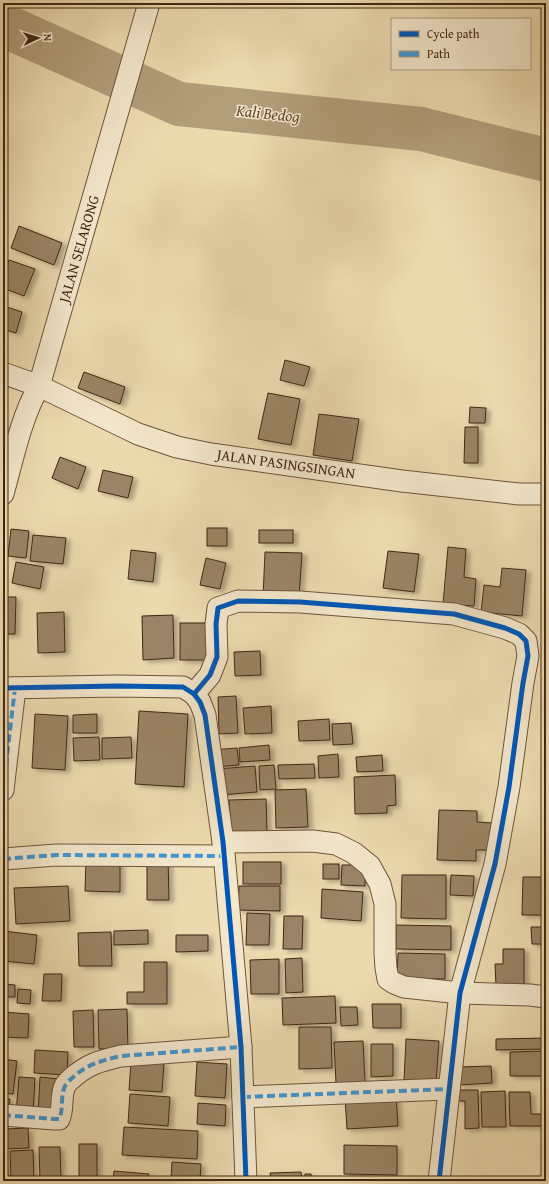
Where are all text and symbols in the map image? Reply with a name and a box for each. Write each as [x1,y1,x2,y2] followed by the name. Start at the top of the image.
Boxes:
[18,18,58,58] north arrow
[391,18,531,70] legend
[427,25,480,42] text: Cycle path
[40,33,56,42] text: N
[427,45,450,62] text: Path
[234,98,302,128] water label: Kali Bedog
[53,192,104,307] street label: JALAN SELARONG
[213,443,357,484] street label: JALAN PASINGSINGAN

